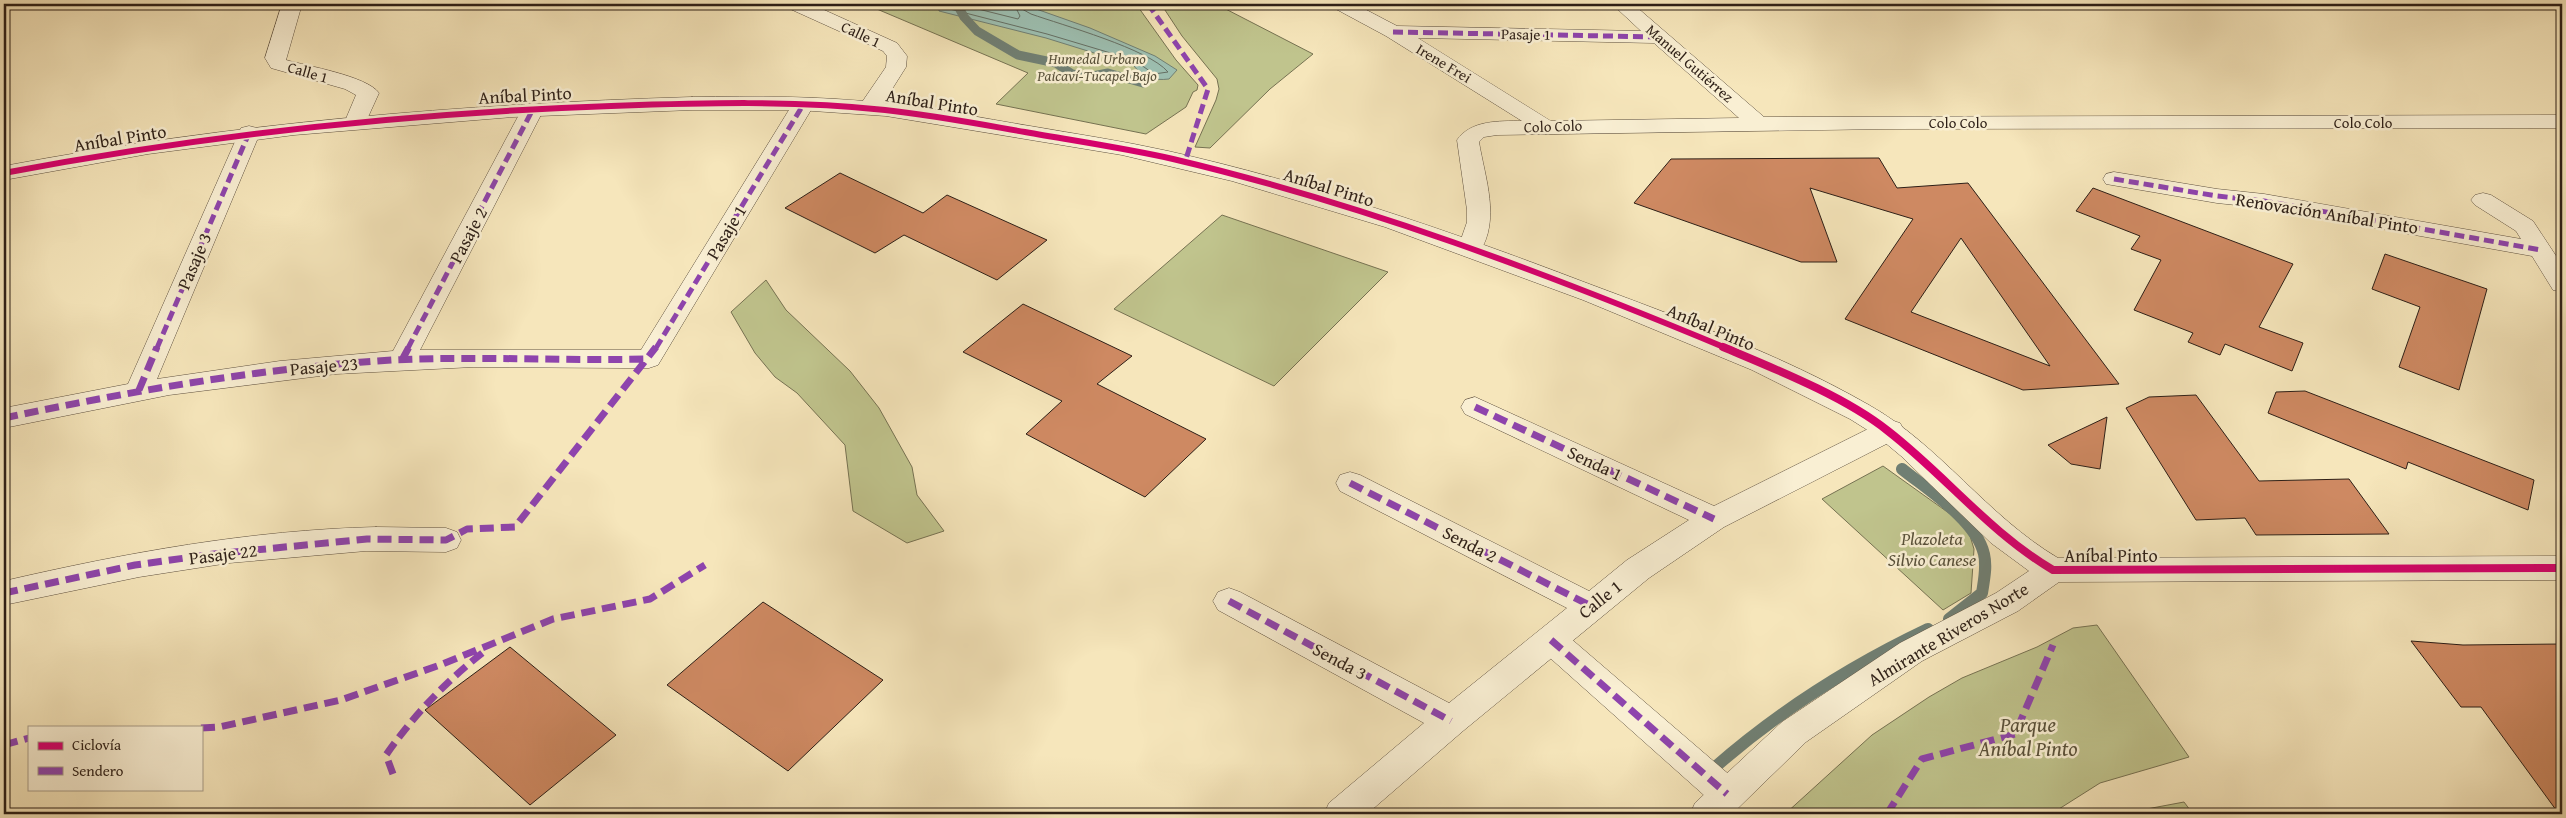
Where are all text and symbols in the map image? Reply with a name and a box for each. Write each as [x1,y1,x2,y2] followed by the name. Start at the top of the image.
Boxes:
[838,16,884,52] street label: Calle 1
[1642,19,1739,107] street label: Manuel Gutiérrez
[1501,23,1551,45] street label: Pasaje 1
[1412,38,1476,88] street label: Irene Frei
[1036,48,1157,86] park label: Humedal Urbano Paicaví-Tucapel Bajo
[285,56,331,88] street label: Calle 1
[478,79,572,111] street label: Aníbal Pinto
[884,81,980,123] street label: Aníbal Pinto
[1929,112,1988,133] street label: Colo Colo
[2334,112,2393,133] street label: Colo Colo
[1523,114,1583,138] street label: Colo Colo
[72,117,168,159] street label: Aníbal Pinto
[1280,160,1378,214] street label: Aníbal Pinto
[2234,185,2420,241] street label: Renovación Aníbal Pinto
[699,199,753,265] street label: Pasaje 1
[442,202,494,268] street label: Pasaje 2
[170,228,218,294] street label: Pasaje 3
[1663,296,1759,358] street label: Aníbal Pinto
[289,350,359,382] street label: Pasaje 23
[1563,438,1627,488] street label: Senda 1
[1438,519,1502,569] street label: Senda 2
[1888,525,1976,573] park label: Plazoleta Silvio Canese
[187,536,259,572] street label: Pasaje 22
[2064,542,2158,569] street label: Aníbal Pinto
[1572,573,1628,625] street label: Calle 1
[1862,575,2034,693] street label: Almirante Riveros Norte
[1308,635,1372,687] street label: Senda 3
[1978,709,2077,764] park label: Parque Aníbal Pinto
[28,726,202,790] legend
[72,734,121,755] text: Ciclovía
[72,760,124,781] text: Sendero

